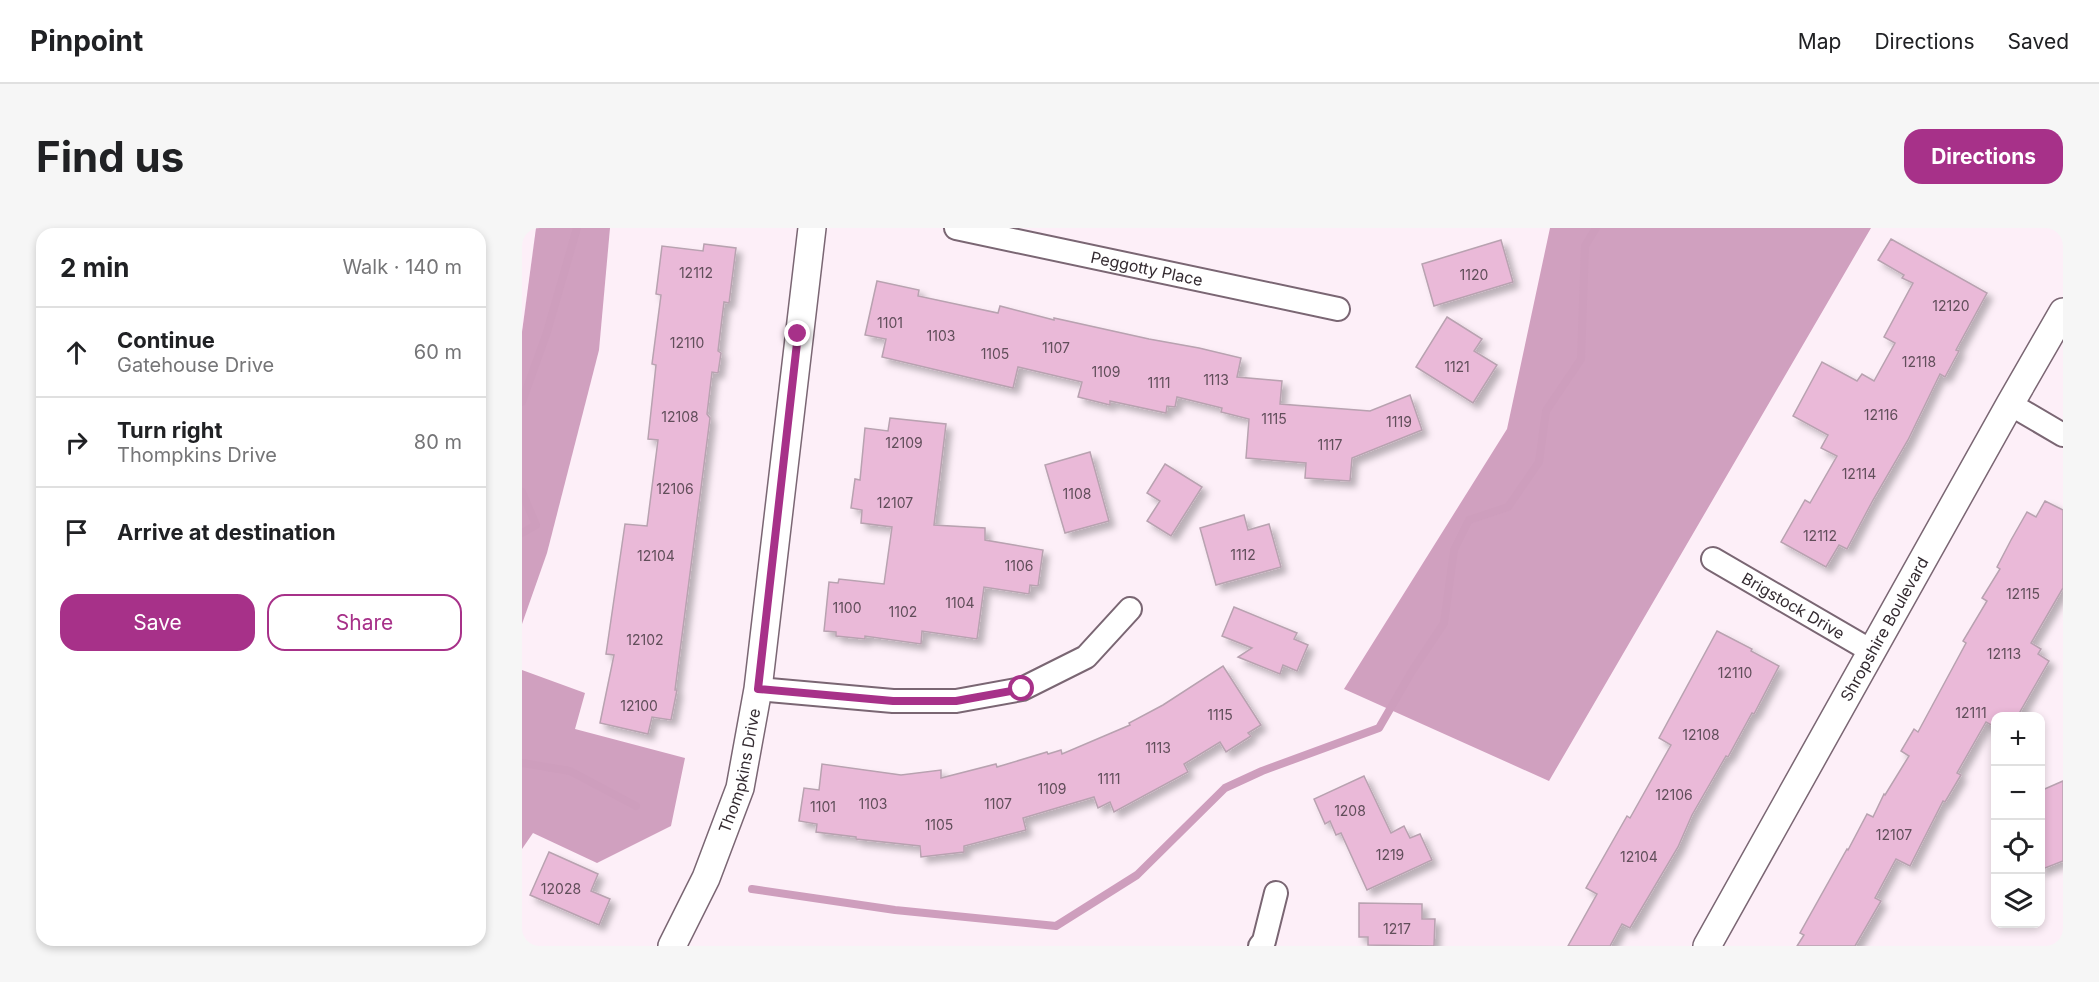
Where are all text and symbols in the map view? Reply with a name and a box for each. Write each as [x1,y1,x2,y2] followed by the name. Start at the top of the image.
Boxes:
[30,24,143,58] text: Pinpoint
[1798,29,1841,54] text: Map
[1874,29,1975,54] text: Directions
[2008,29,2069,54] text: Saved
[1904,129,2063,184] button: Directions
[36,131,184,182] text: Find us
[1089,247,1205,290] street label: Peggotty Place
[60,252,130,283] text: 2 min
[342,255,462,279] text: Walk · 140 m
[679,264,713,281] house number: 12112
[1460,266,1488,283] house number: 1120
[1932,297,1970,314] house number: 12120
[877,314,903,331] house number: 1101
[784,320,810,346] route end
[117,327,215,353] text: Continue
[927,327,955,344] house number: 1103
[670,334,704,351] house number: 12110
[60,336,93,369] icon: ahead
[1042,339,1070,356] house number: 1107
[414,340,462,364] text: 60 m
[981,345,1009,362] house number: 1105
[117,353,274,377] text: Gatehouse Drive
[1902,353,1936,370] house number: 12118
[1444,358,1470,375] house number: 1121
[1092,363,1120,380] house number: 1109
[1203,371,1229,388] house number: 1113
[1148,374,1170,391] house number: 1111
[1864,406,1898,423] house number: 12116
[661,408,699,425] house number: 12108
[1261,410,1287,427] house number: 1115
[1386,413,1412,430] house number: 1119
[117,417,223,443] text: Turn right
[60,426,93,459] icon: right
[414,430,462,454] text: 80 m
[885,434,923,451] house number: 12109
[1317,436,1343,453] house number: 1117
[117,443,277,467] text: Thompkins Drive
[1842,465,1876,482] house number: 12114
[656,480,694,497] house number: 12106
[1063,485,1091,502] house number: 1108
[877,494,913,511] house number: 12107
[60,516,93,549] icon: arrive
[117,519,336,545] text: Arrive at destination
[1803,527,1837,544] house number: 12112
[1230,546,1256,563] house number: 1112
[637,547,675,564] house number: 12104
[1836,553,1932,705] street label: Shropshire Boulevard
[1005,557,1033,574] house number: 1106
[1738,568,1848,643] street label: Brigstock Drive
[2006,585,2040,602] house number: 12115
[60,594,255,651] button: Save
[267,594,462,651] button: Share
[945,594,975,611] house number: 1104
[832,599,862,616] house number: 1100
[889,603,917,620] house number: 1102
[626,631,664,648] house number: 12102
[1987,645,2021,662] house number: 12113
[1718,664,1752,681] house number: 12110
[1008,675,1034,701] route start
[620,697,658,714] house number: 12100
[1955,704,1987,721] house number: 12111
[1207,706,1233,723] house number: 1115
[714,707,764,836] street label: Thompkins Drive
[1991,712,2045,928] map controls
[1991,712,2045,766] button: +
[1682,726,1720,743] house number: 12108
[1145,739,1171,756] house number: 1113
[1991,766,2045,820] button: −
[1098,770,1120,787] house number: 1111
[1038,780,1066,797] house number: 1109
[1655,786,1693,803] house number: 12106
[859,795,887,812] house number: 1103
[984,795,1012,812] house number: 1107
[810,798,836,815] house number: 1101
[1334,802,1366,819] house number: 1208
[925,816,953,833] house number: 1105
[1991,820,2045,874] button: locate
[1876,826,1912,843] house number: 12107
[1376,846,1404,863] house number: 1219
[1620,848,1658,865] house number: 12104
[1991,874,2045,928] button: layers
[541,880,581,897] house number: 12028
[1383,920,1411,937] house number: 1217

